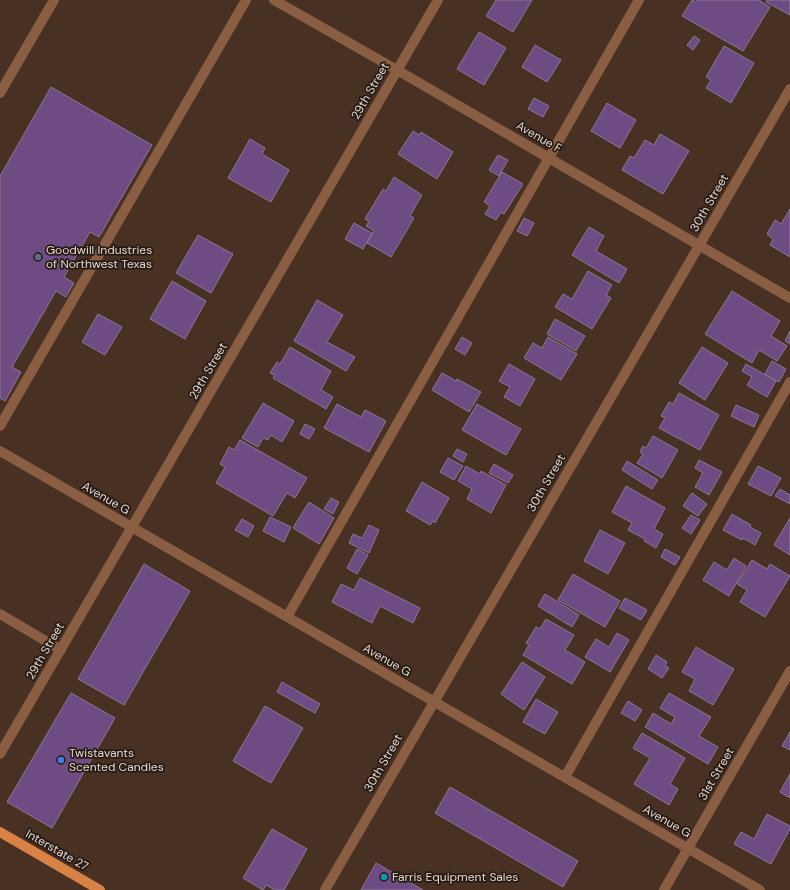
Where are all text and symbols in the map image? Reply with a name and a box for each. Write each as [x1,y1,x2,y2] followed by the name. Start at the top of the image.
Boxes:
[347,59,393,122] street label: 29th Street
[513,117,565,157] street label: Avenue F
[686,171,732,235] street label: 30th Street
[46,242,152,272] place label: Goodwill Industries of Northwest Texas
[33,252,43,262] marker: Goodwill Industries of Northwest Texas
[185,339,231,402] street label: 29th Street
[523,451,569,515] street label: 30th Street
[79,478,133,518] street label: Avenue G
[22,619,68,682] street label: 29th Street
[360,640,414,680] street label: Avenue G
[360,731,406,795] street label: 30th Street
[69,745,164,775] place label: Twistavants Scented Candles
[694,745,738,803] street label: 31st Street
[56,755,66,765] marker: Twistavants Scented Candles
[640,801,694,841] street label: Avenue G
[23,826,91,874] street label: Interstate 27
[392,869,518,885] place label: Farris Equipment Sales
[379,872,389,882] marker: Farris Equipment Sales

